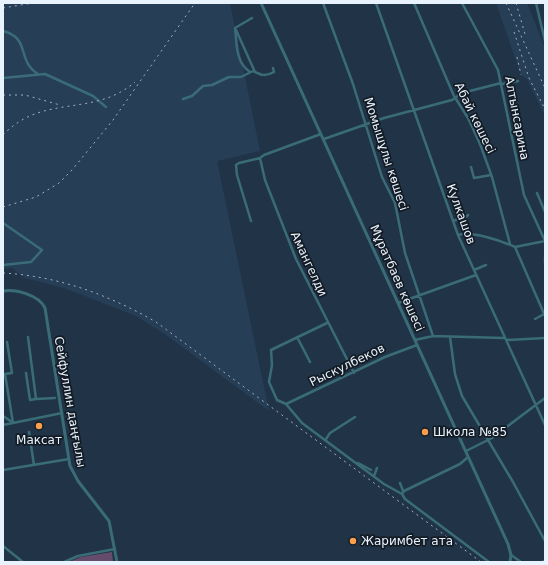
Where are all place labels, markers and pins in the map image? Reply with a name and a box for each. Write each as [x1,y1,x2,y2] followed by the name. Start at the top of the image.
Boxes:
[34,421,44,431] marker: Максат
[433,425,507,439] place label: Школа №85
[420,427,430,437] marker: Школа №85
[16,433,62,447] place label: Максат
[361,534,453,548] place label: Жаримбет ата
[348,536,358,546] marker: Жаримбет ата

